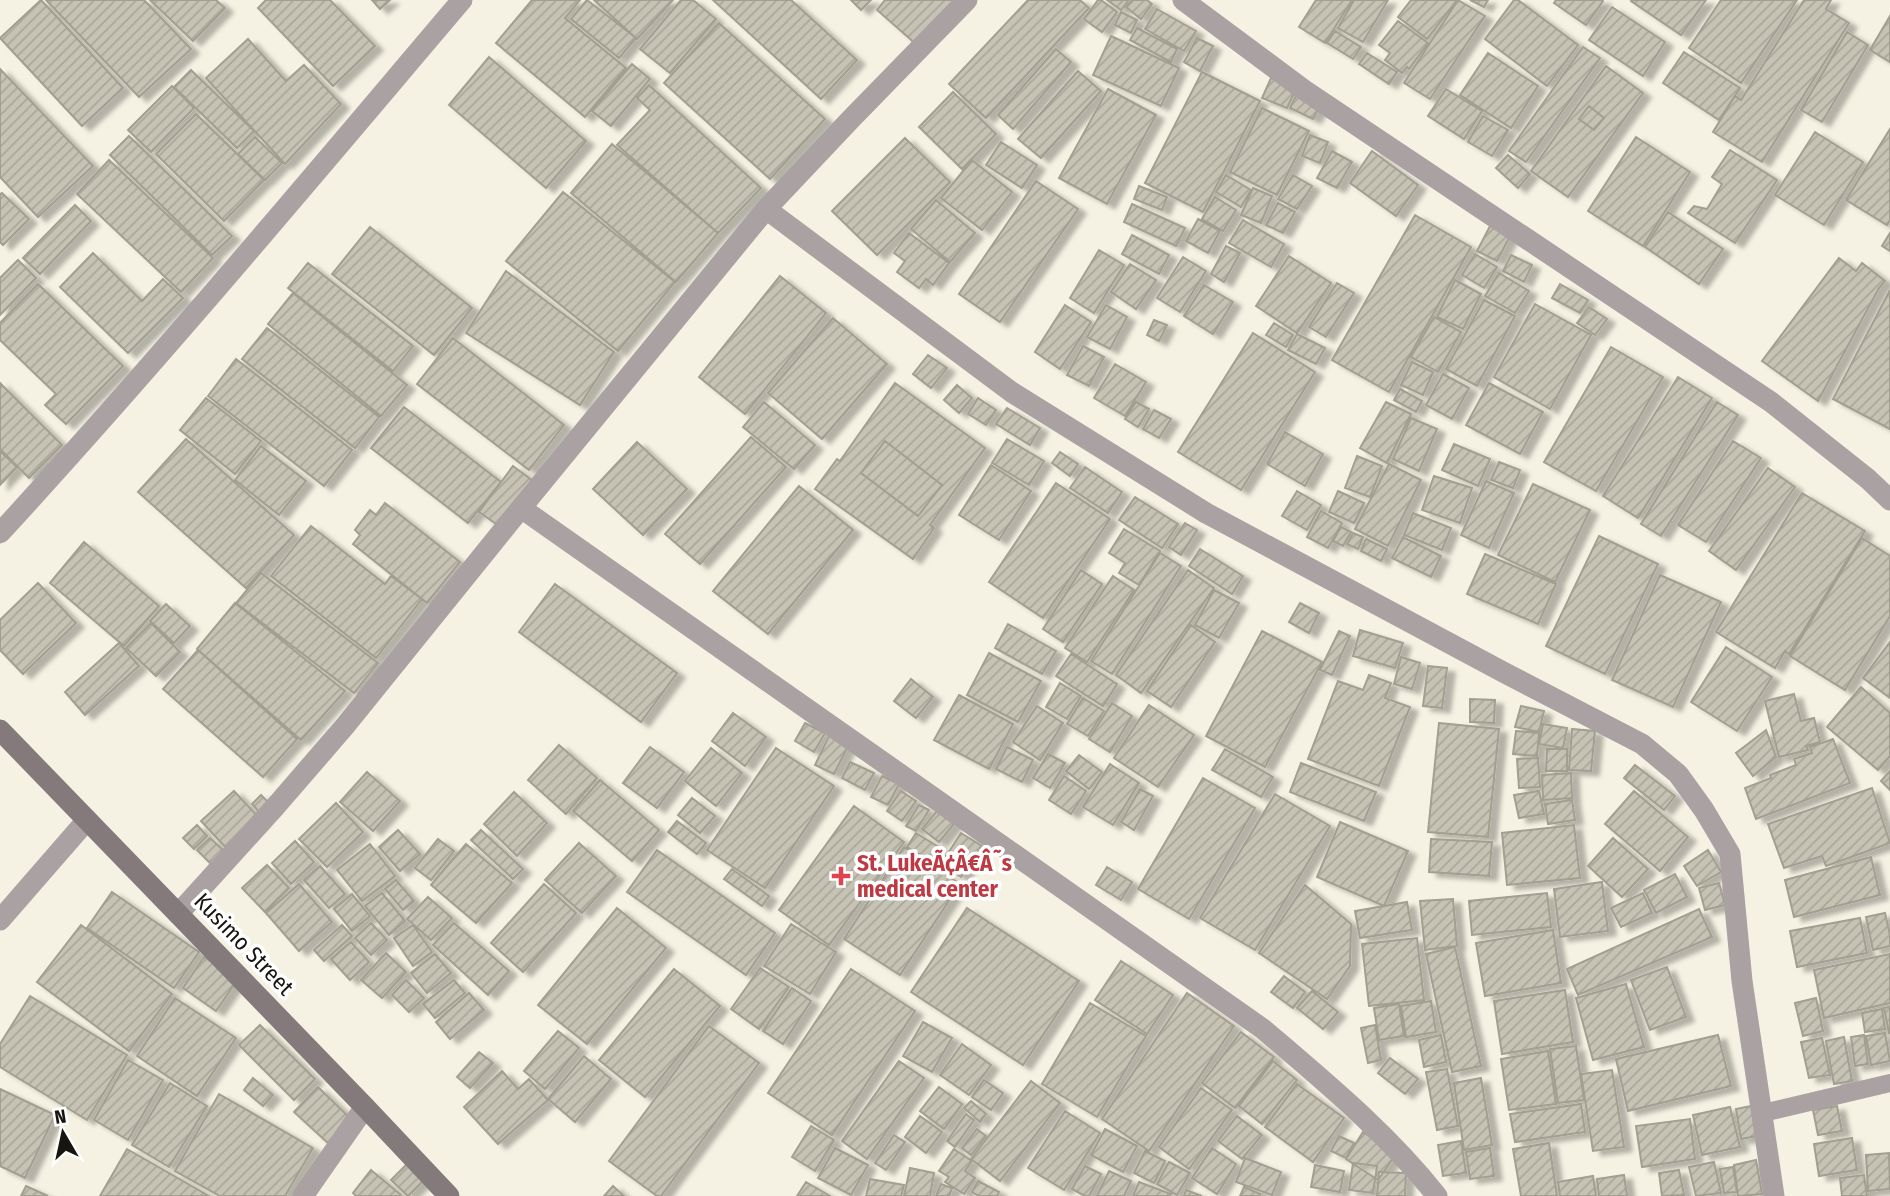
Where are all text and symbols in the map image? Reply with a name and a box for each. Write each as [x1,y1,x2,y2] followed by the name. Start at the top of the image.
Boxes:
[857,848,1012,903] place label: St. LukeÃ¢Â€Â˜s medical center
[831,866,851,886] marker: St. LukeÃ¢Â€Â˜s medical center
[188,887,300,1001] street label: Kusimo Street
[28,1098,98,1168] north arrow
[53,1104,68,1129] text: N

